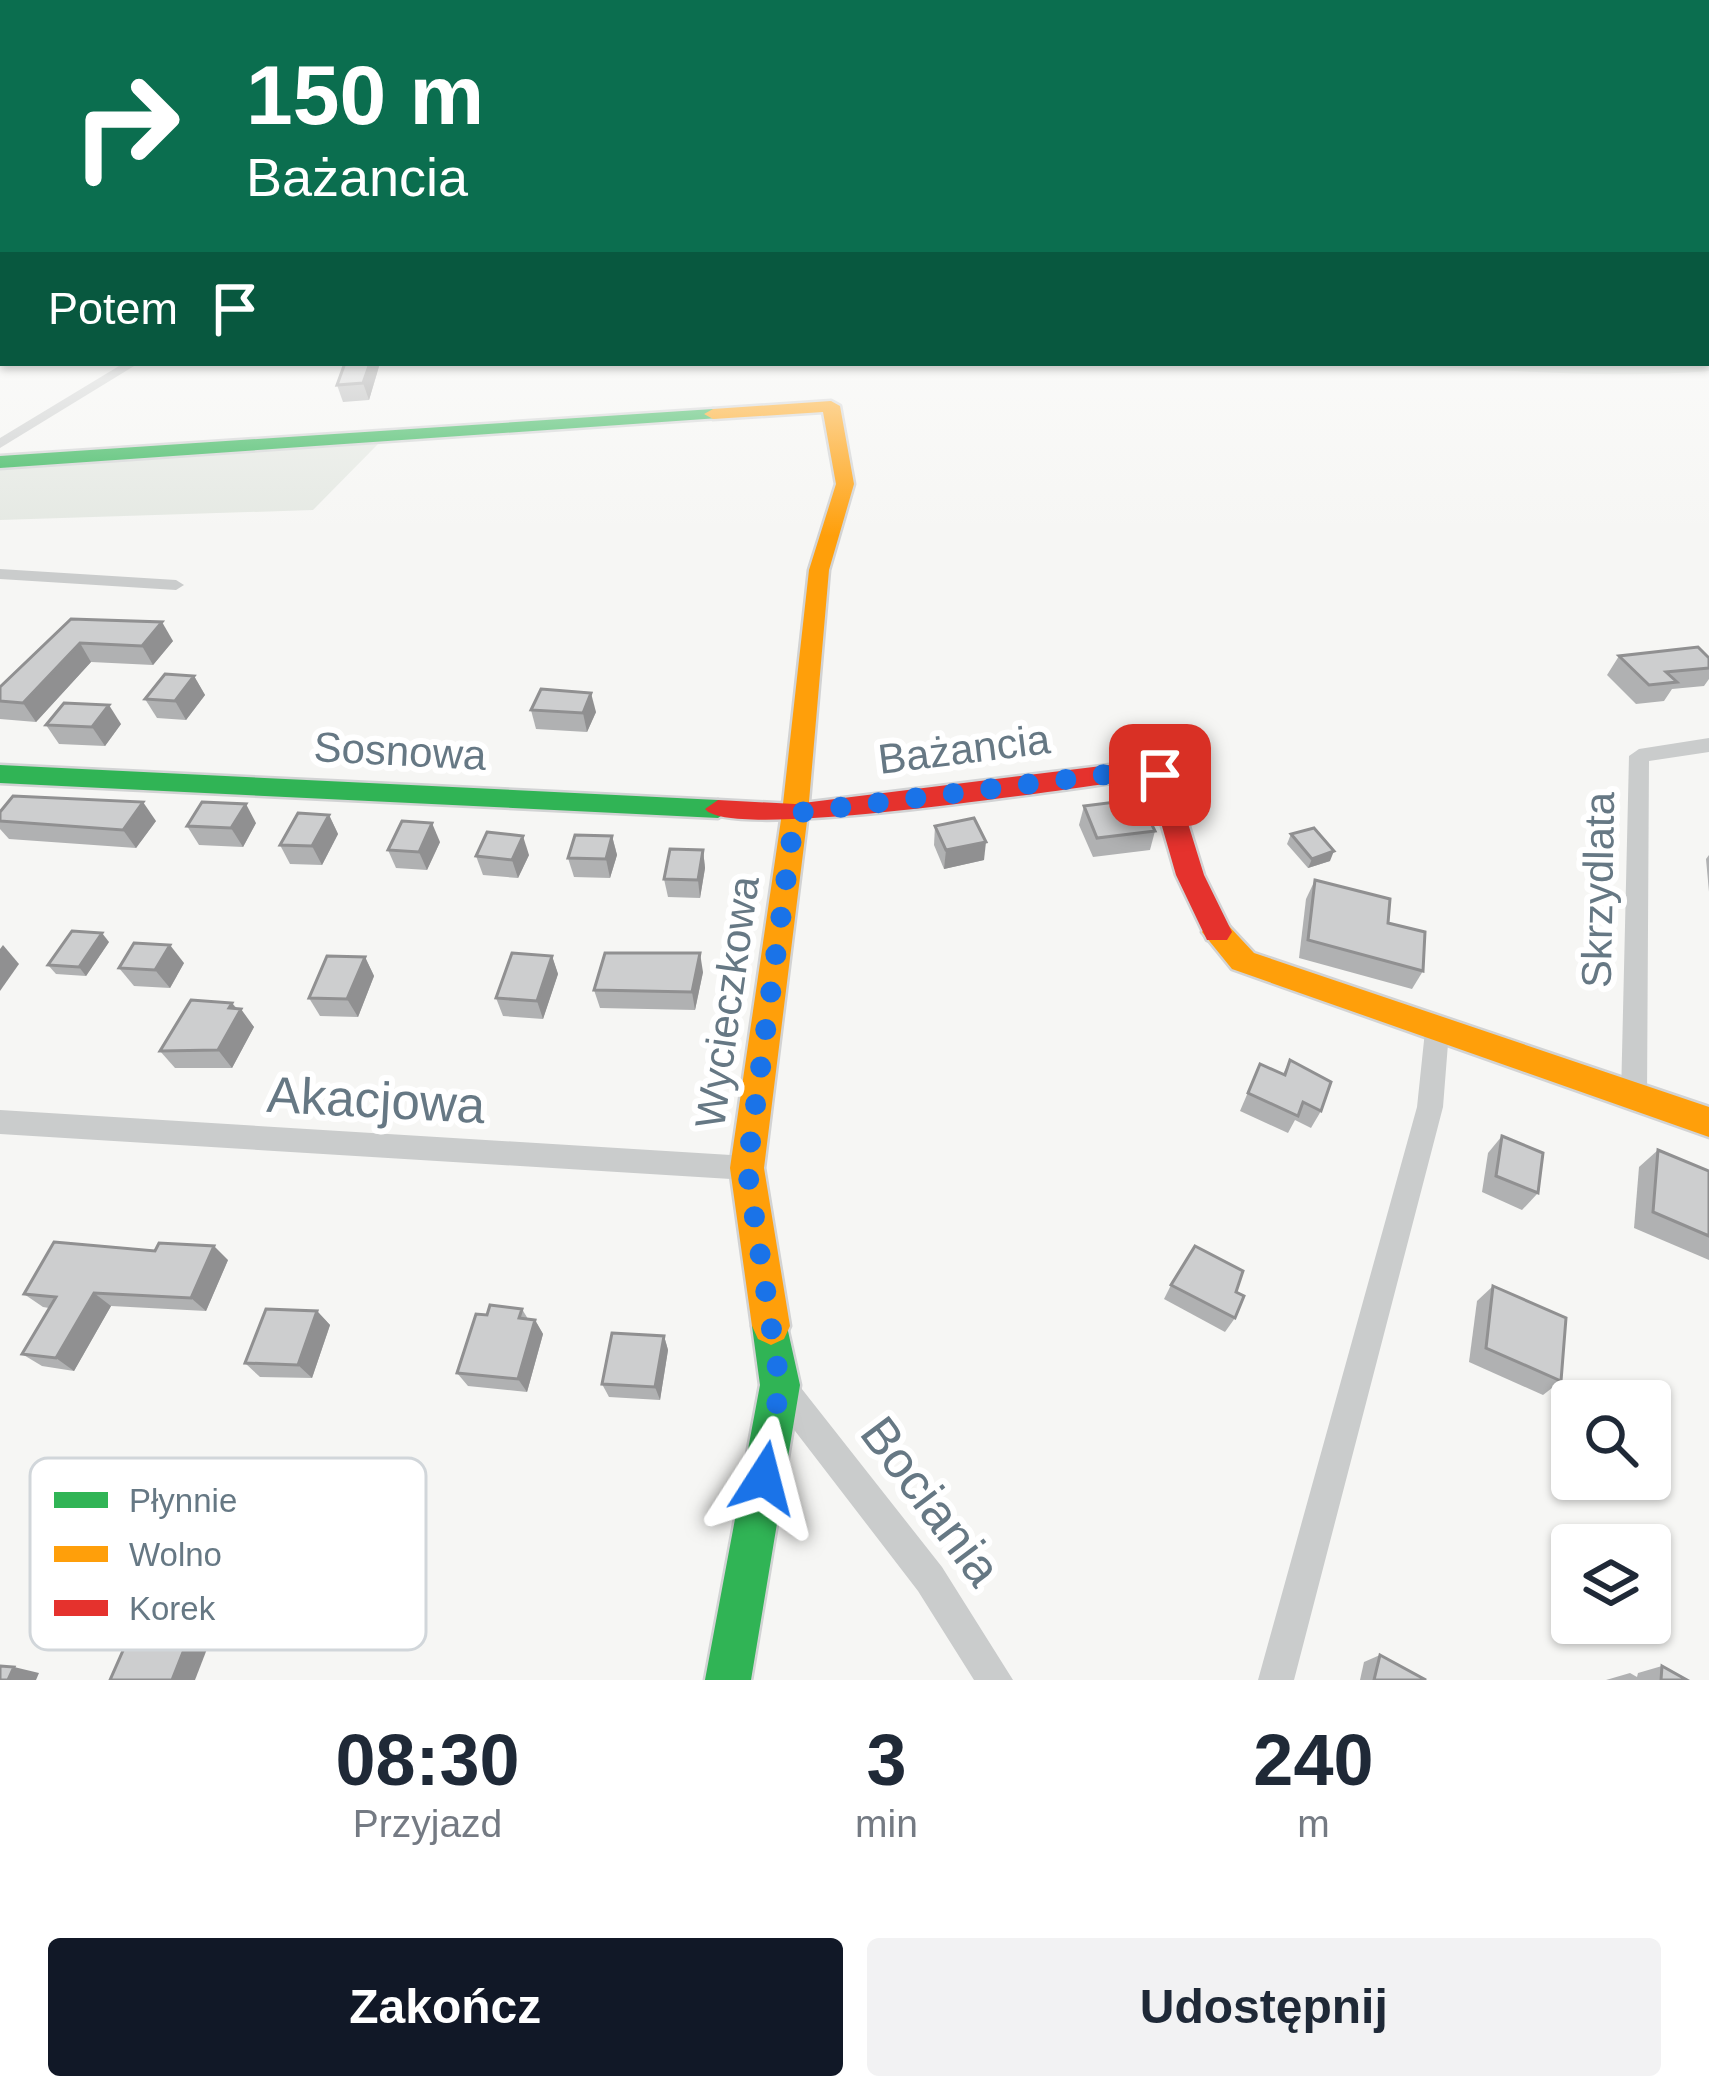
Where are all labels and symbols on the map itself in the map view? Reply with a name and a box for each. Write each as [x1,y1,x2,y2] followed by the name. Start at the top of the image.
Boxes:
[875,715,1053,783] street label: Bażancia
[312,723,488,779] street label: Sosnowa
[1109,724,1211,826] pin
[1573,791,1623,988] street label: Skrzydlata
[686,872,768,1131] street label: Wycieczkowa
[266,1066,487,1134] street label: Akacjowa
[849,1406,1013,1597] street label: Bociania
[701,1415,827,1541] position arrow
[30,1458,426,1650] legend
[129,1482,237,1519] text: Płynnie
[129,1536,222,1573] text: Wolno
[129,1590,216,1627] text: Korek

